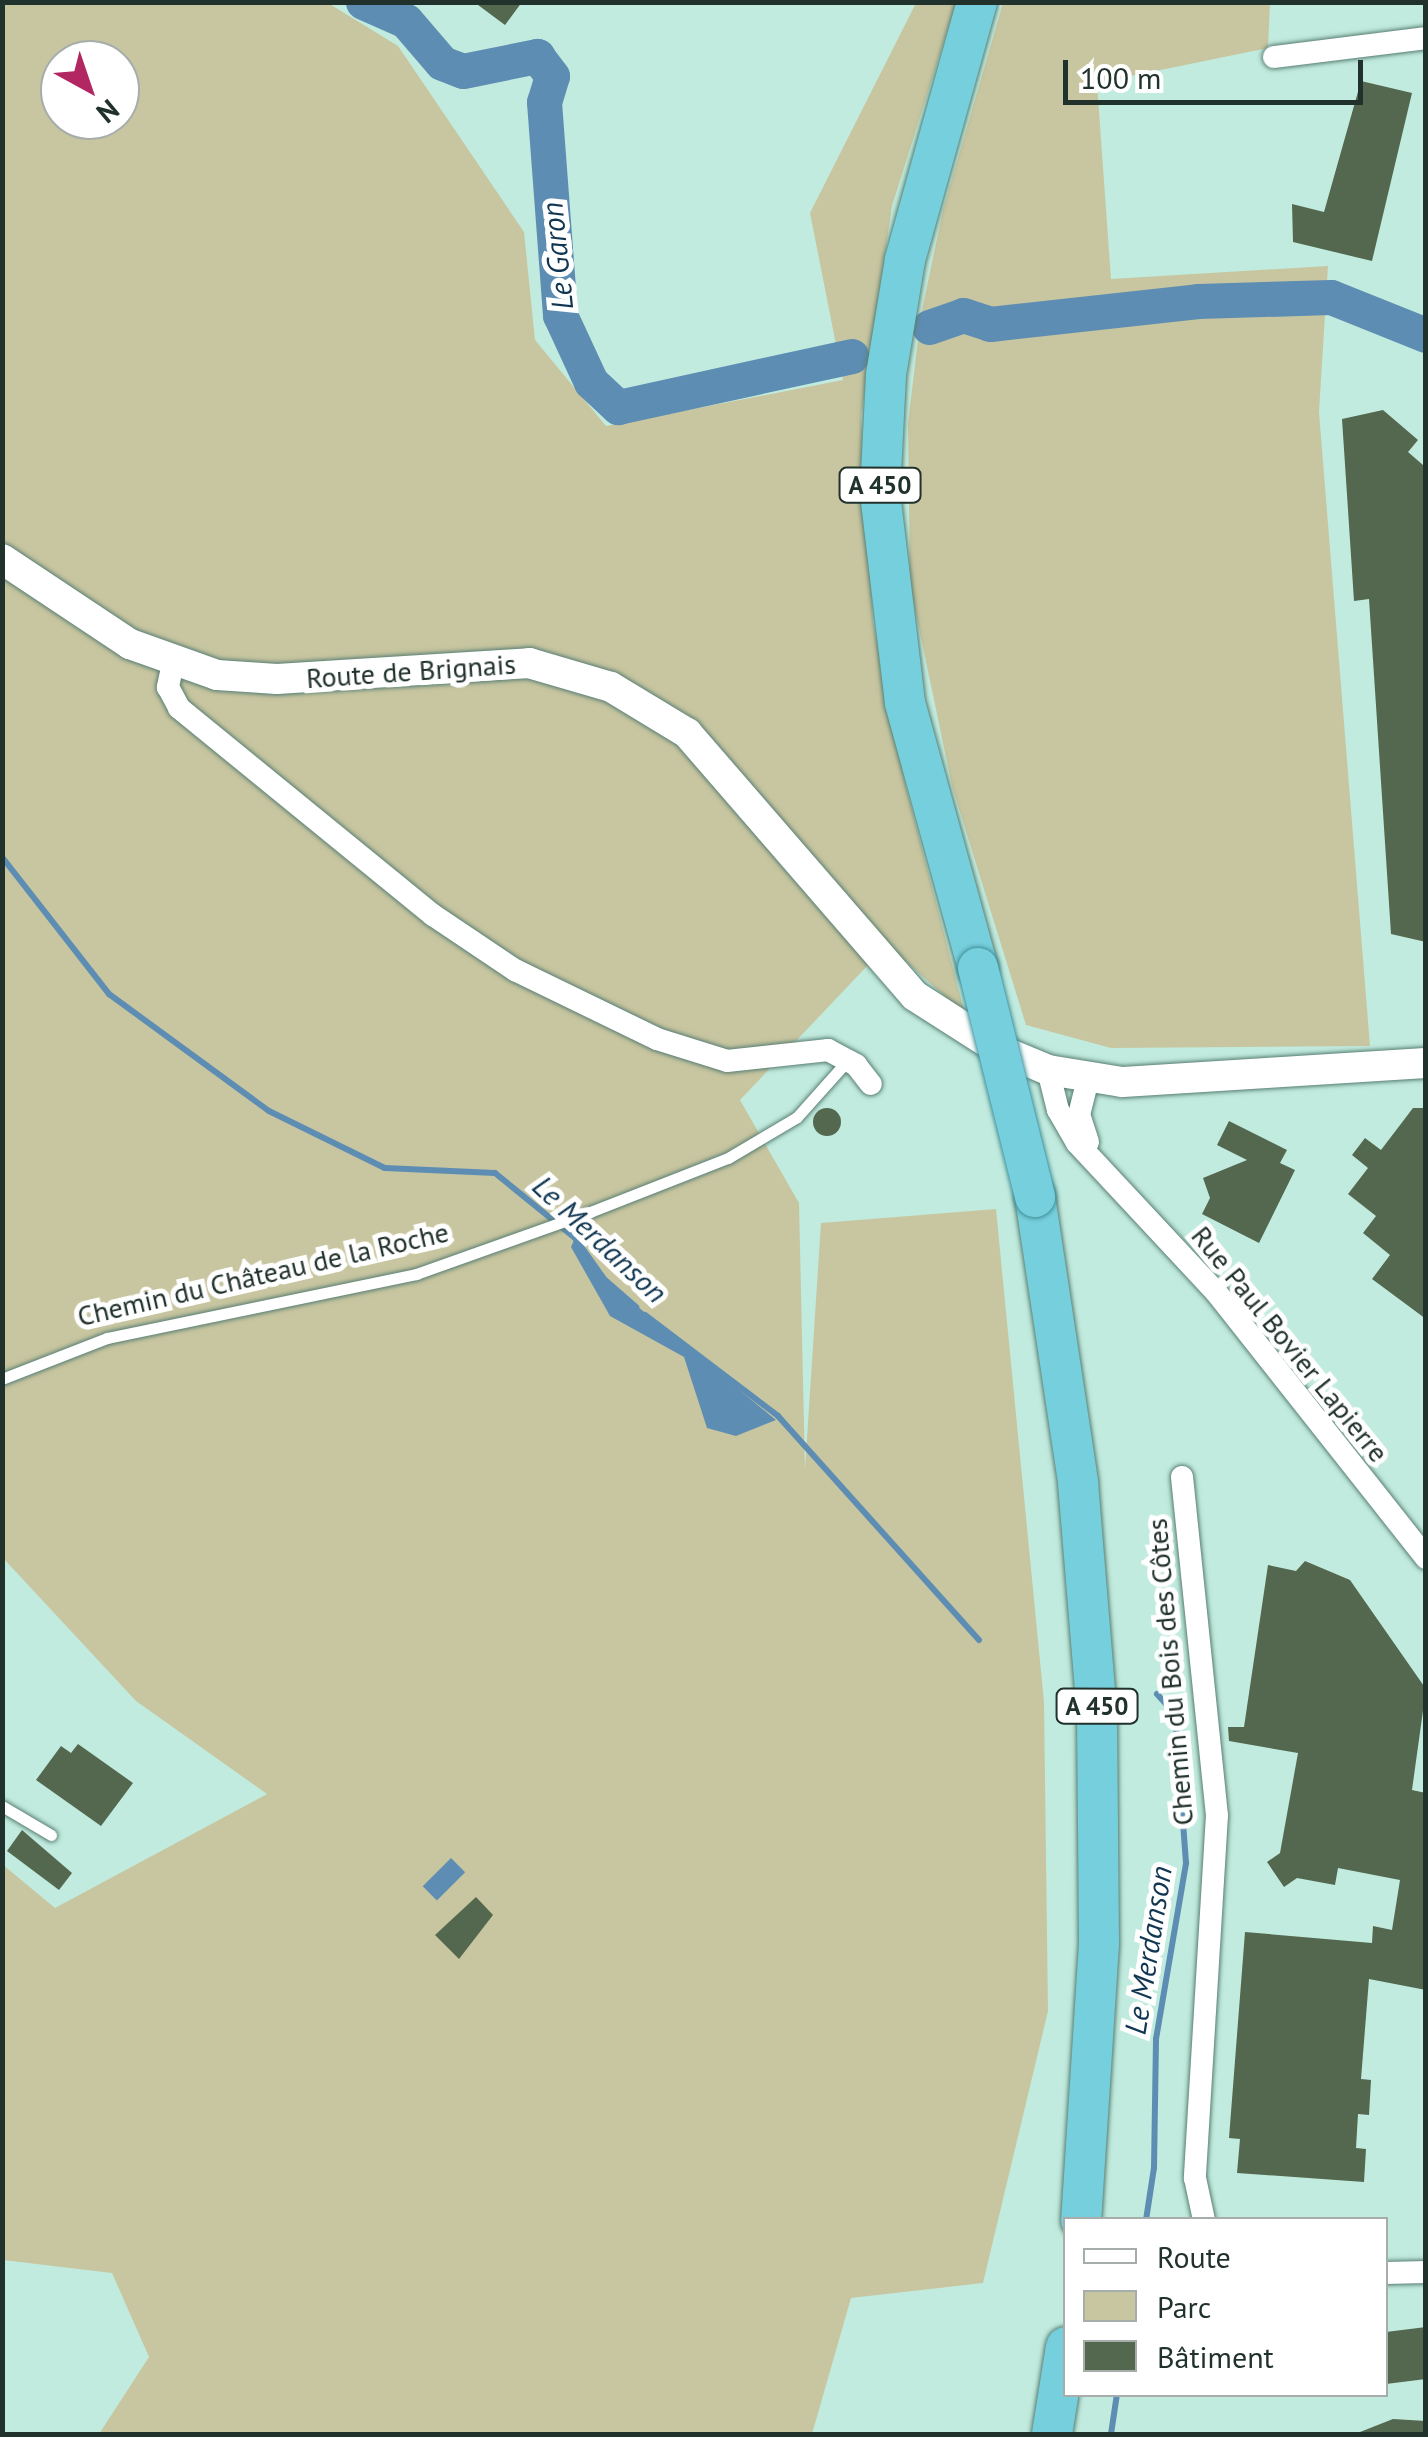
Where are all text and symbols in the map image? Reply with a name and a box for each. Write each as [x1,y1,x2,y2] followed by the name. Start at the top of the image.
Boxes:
[40,40,140,140] north arrow
[1068,40,1368,102] scale bar
[1080,58,1161,97] text: 100 m
[89,92,127,132] text: N
[533,200,581,312] water label: Le Garon
[838,465,922,505] road number: A 450
[305,647,517,695] street label: Route de Brignais
[526,1168,674,1310] water label: Le Merdanson
[74,1215,452,1333] street label: Chemin du Château de la Roche
[1185,1219,1395,1469] street label: Rue Paul Bovier Lapierre
[1140,1517,1200,1827] street label: Chemin du Bois des Côtes
[1054,1686,1140,1726] road number: A 450
[1117,1863,1179,2037] water label: Le Merdanson
[1063,2217,1388,2397] legend
[1157,2237,1231,2276] text: Route
[1157,2287,1211,2326] text: Parc
[1157,2337,1274,2376] text: Bâtiment

